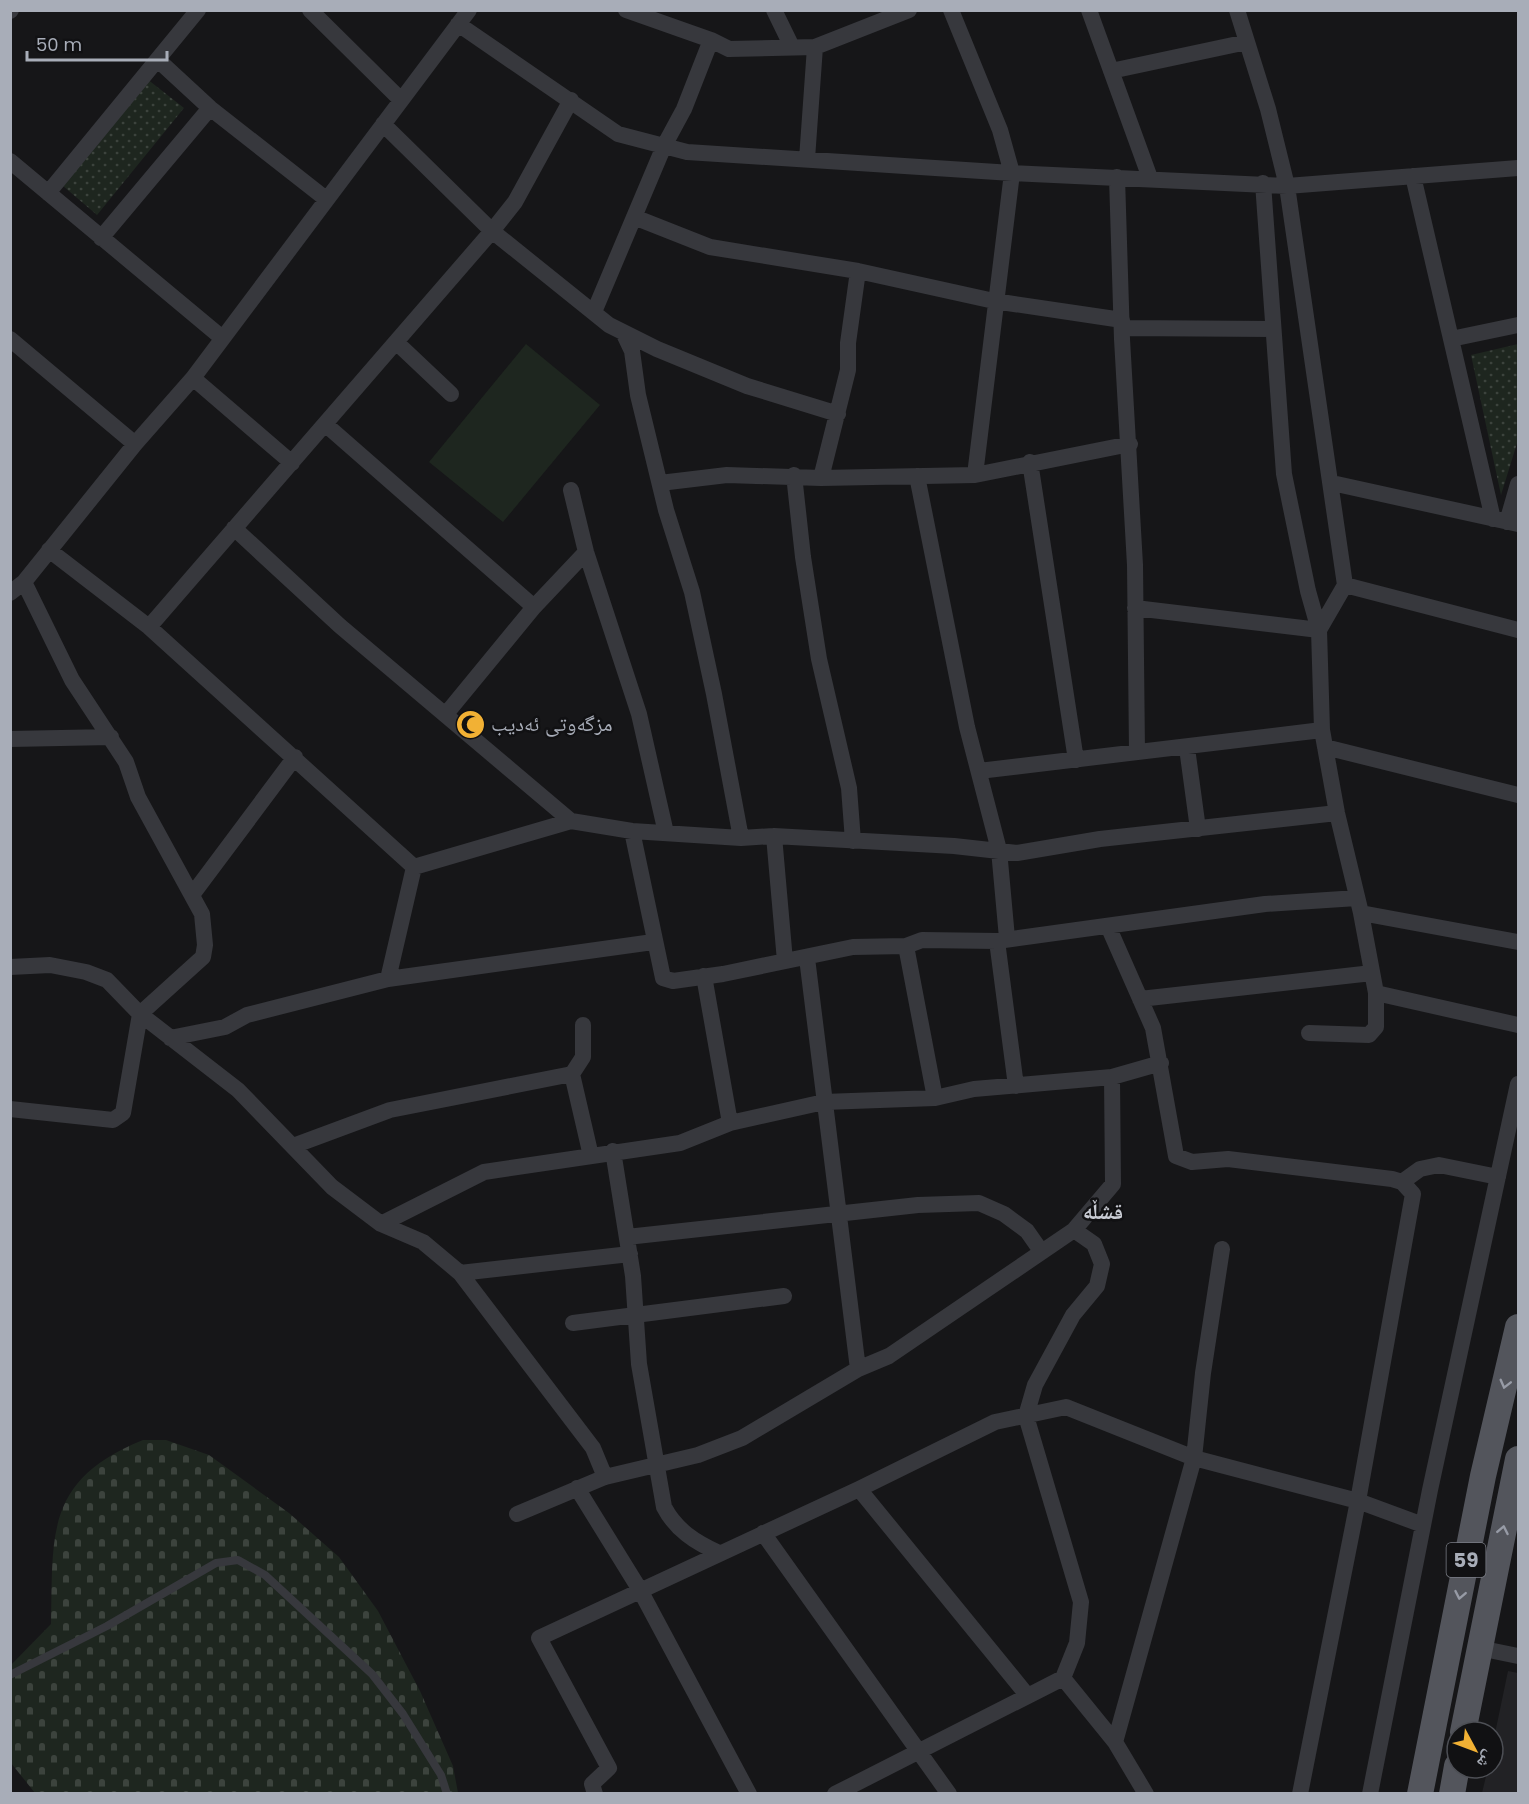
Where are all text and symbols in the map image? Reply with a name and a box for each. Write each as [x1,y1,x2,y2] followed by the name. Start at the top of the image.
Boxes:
[27,24,166,62] scale bar
[36,32,82,57] text: 50 m
[454,708,486,740] mosque icon: مزگەوتی ئەدیب
[491,709,613,738] place label: مزگەوتی ئەدیب
[1083,1196,1123,1227] district label: قشڵه‌
[1499,1378,1512,1388] one-way arrow
[1496,1526,1509,1536] one-way arrow
[1446,1543,1486,1577] road number: 59
[1454,1589,1467,1599] one-way arrow
[1445,1720,1505,1780] north arrow
[1472,1746,1500,1773] text: ش

